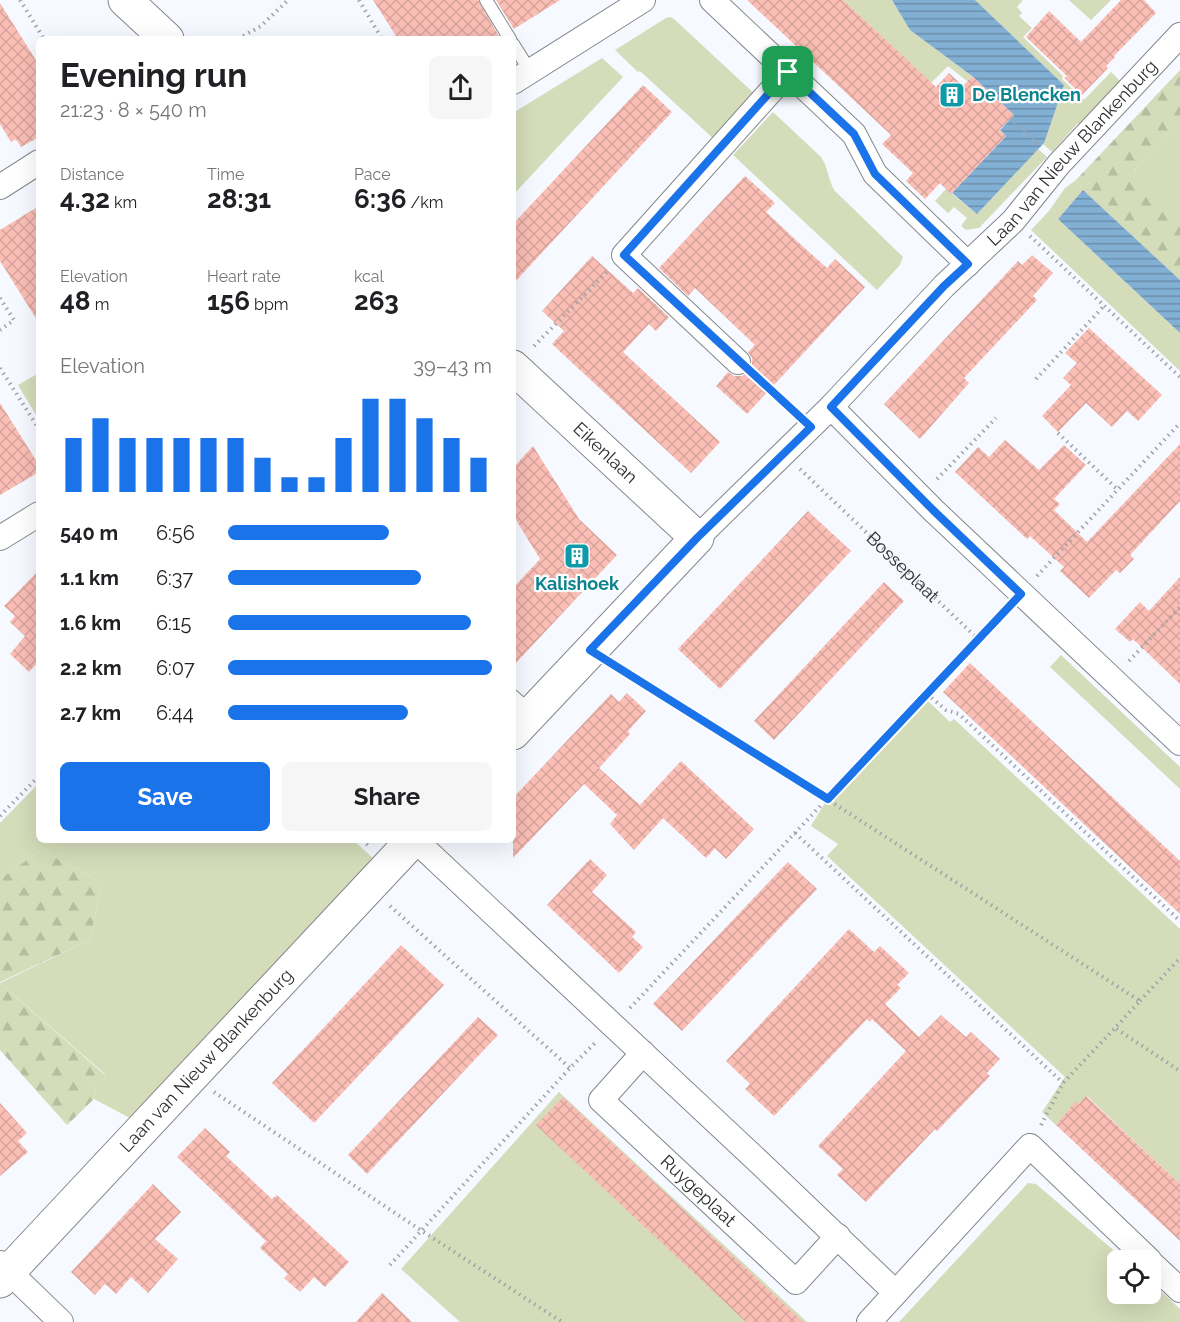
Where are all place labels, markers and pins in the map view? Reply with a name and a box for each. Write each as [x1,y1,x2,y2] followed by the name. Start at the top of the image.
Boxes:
[762,46,813,97] pin
[937,80,967,110] building icon: De Blencken
[972,84,1081,105] place label: De Blencken
[562,541,592,571] building icon: Kalishoek
[535,573,620,594] place label: Kalishoek

